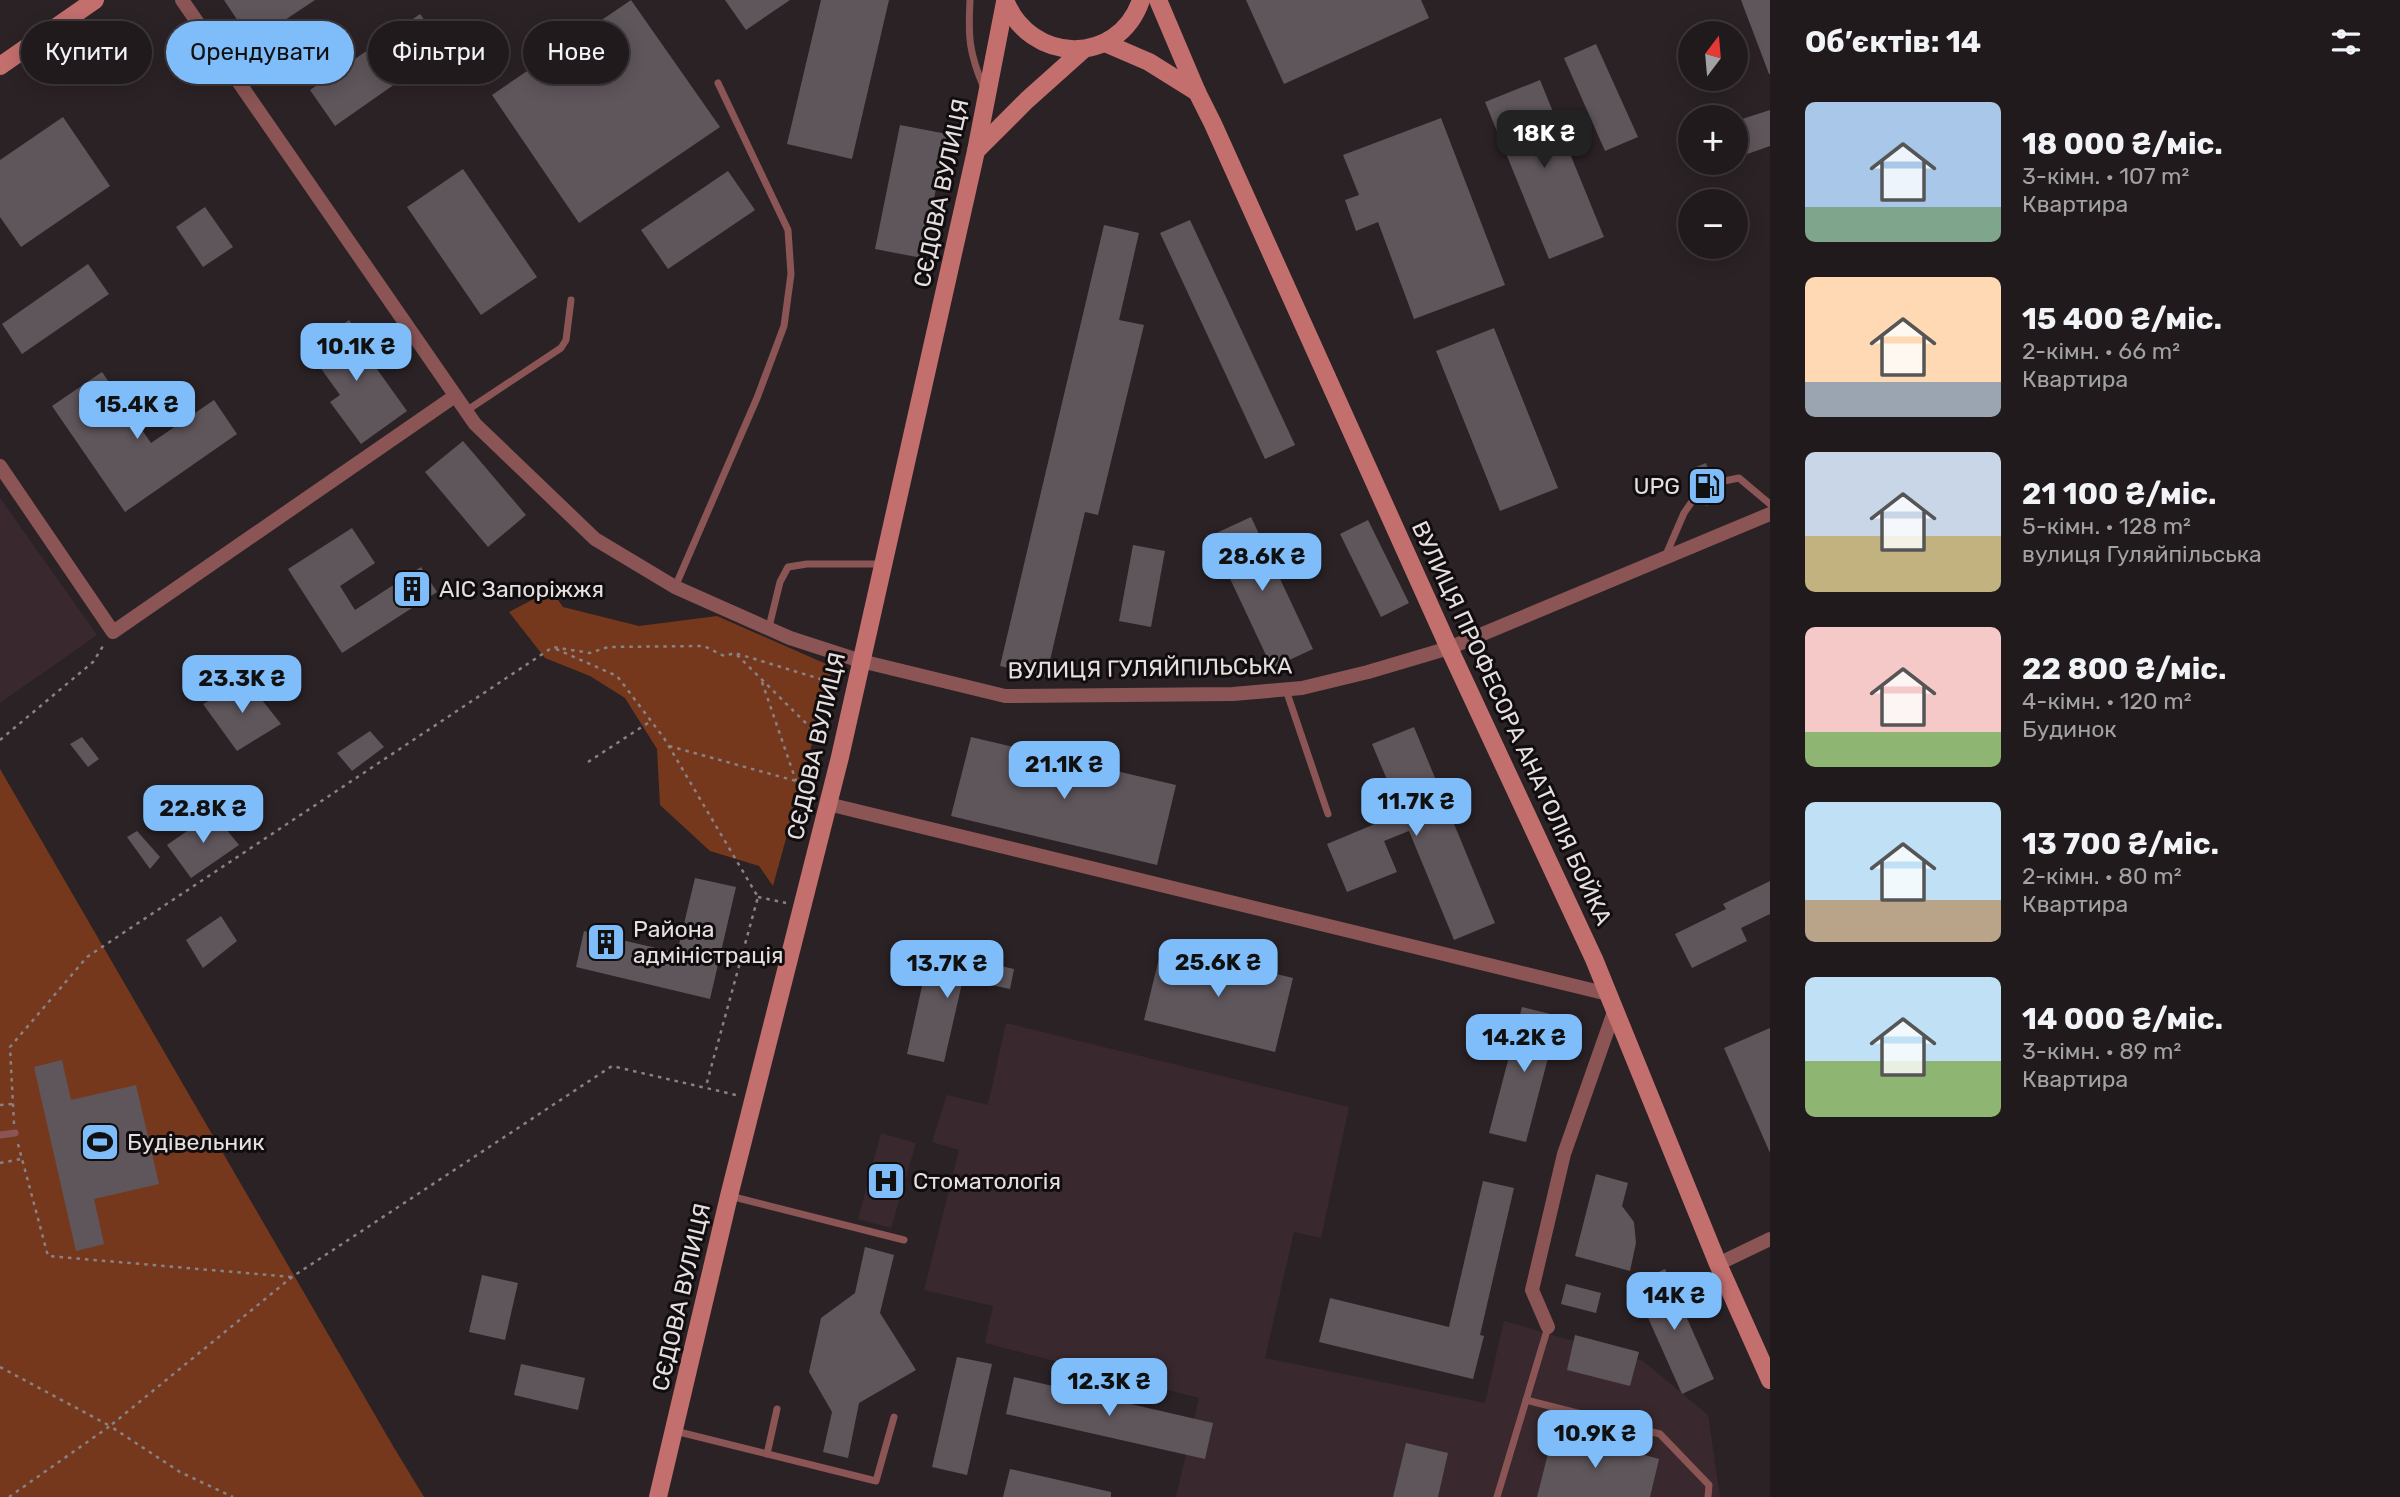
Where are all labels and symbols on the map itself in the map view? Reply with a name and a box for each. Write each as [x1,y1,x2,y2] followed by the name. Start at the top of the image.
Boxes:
[1678,21,1748,91] north arrow
[907,96,975,290] street label: СЄДОВА ВУЛИЦЯ
[1495,110,1593,170] pin: 18K ₴
[291,324,421,383] pin: 10.1K ₴
[72,382,202,441] pin: 15.4K ₴
[1686,465,1728,507] fuel station icon: UPG
[1633,472,1680,500] place label: UPG
[1406,516,1618,930] street label: ВУЛИЦЯ ПРОФЕСОРА АНАТОЛІЯ БОЙКА
[1197,534,1327,593] pin: 28.6K ₴
[391,568,433,610] building icon: АІС Запоріжжя
[439,575,604,603] place label: АІС Запоріжжя
[781,649,851,843] street label: СЄДОВА ВУЛИЦЯ
[1007,652,1293,684] street label: ВУЛИЦЯ ГУЛЯЙПІЛЬСЬКА
[177,656,307,715] pin: 23.3K ₴
[999,742,1129,801] pin: 21.1K ₴
[1351,778,1481,838] pin: 11.7K ₴
[138,786,268,845] pin: 22.8K ₴
[633,915,784,969] place label: Района адміністрація
[585,921,627,963] building icon: Района адміністрація
[882,940,1012,1000] pin: 13.7K ₴
[1153,940,1283,999] pin: 25.6K ₴
[1459,1014,1589,1074] pin: 14.2K ₴
[79,1121,121,1163] sports icon: Будівельник
[127,1128,265,1156] place label: Будівельник
[865,1160,907,1202] hospital icon: Стоматологія
[913,1167,1061,1195] place label: Стоматологія
[646,1200,716,1394] street label: СЄДОВА ВУЛИЦЯ
[1625,1272,1723,1332] pin: 14K ₴
[1044,1358,1174,1418] pin: 12.3K ₴
[1530,1410,1660,1470] pin: 10.9K ₴

